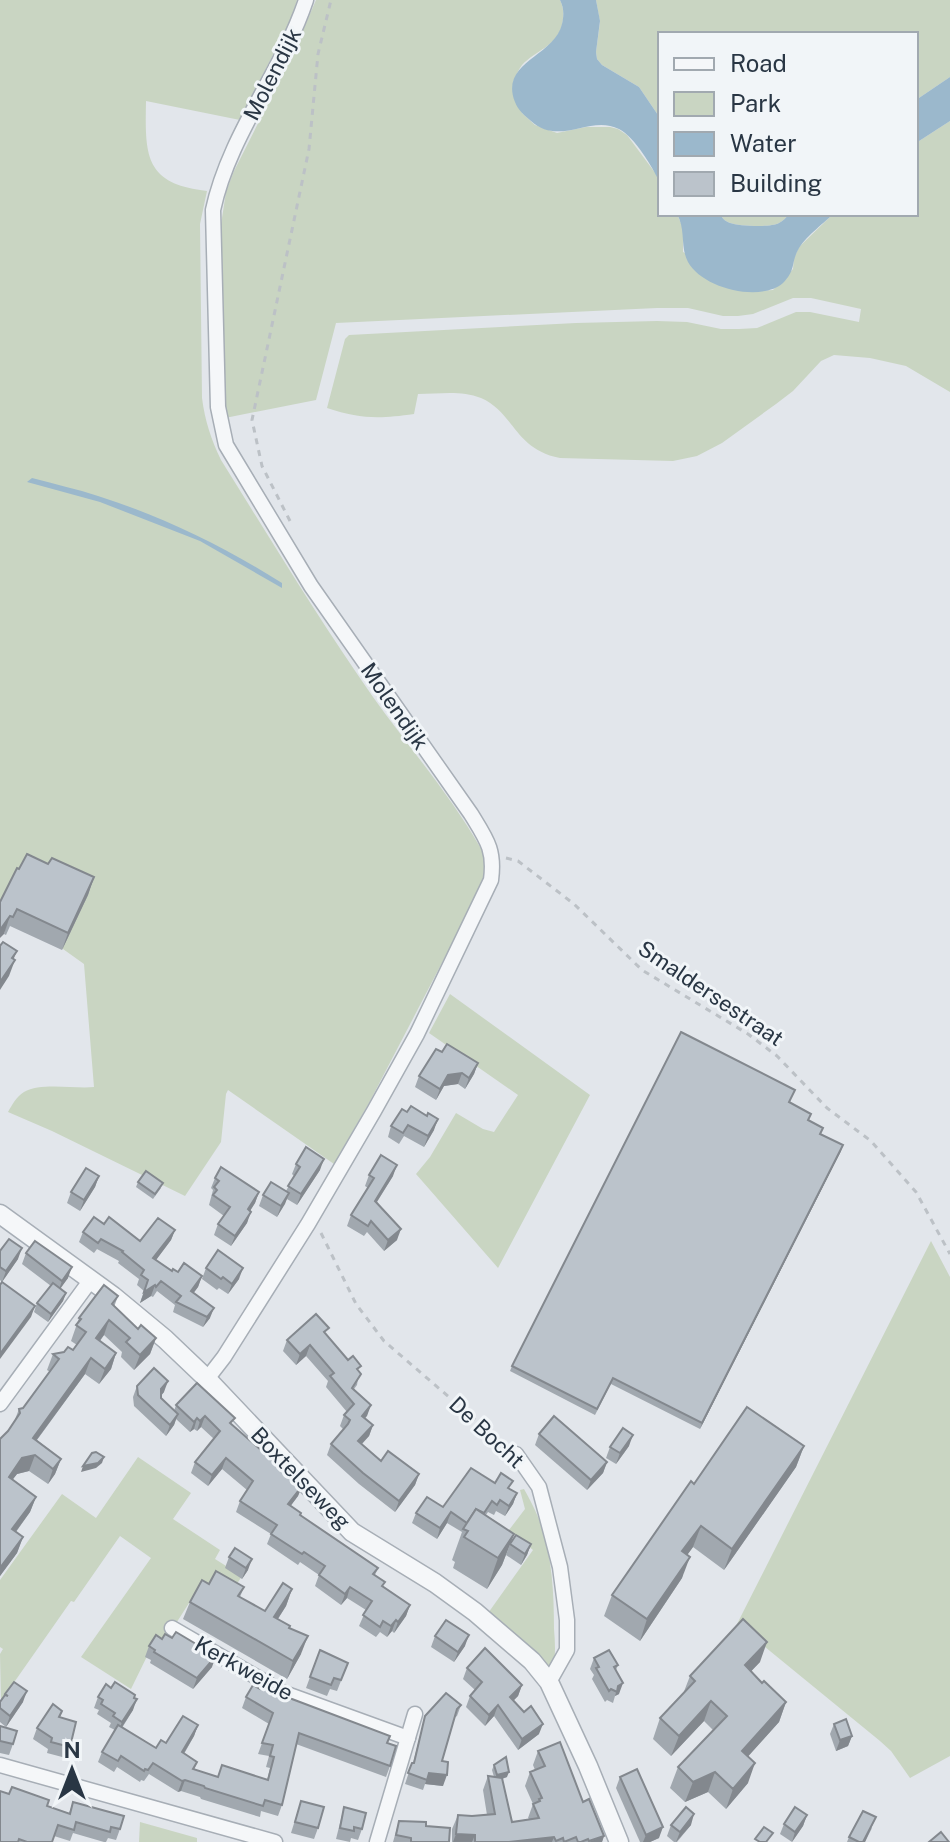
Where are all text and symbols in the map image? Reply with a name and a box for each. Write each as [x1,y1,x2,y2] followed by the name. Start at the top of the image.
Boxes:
[238,24,306,124] street label: Molendijk
[658,32,918,216] legend
[730,49,787,77] text: Road
[730,89,781,117] text: Park
[730,129,797,157] text: Water
[730,169,822,197] text: Building
[356,658,434,754] street label: Molendijk
[633,935,789,1051] street label: Smaldersestraat
[444,1391,530,1473] street label: De Bocht
[246,1422,356,1534] street label: Boxtelseweg
[190,1630,298,1706] street label: Kerkweide
[32,1730,112,1810] north arrow
[63,1737,81,1763] text: N

